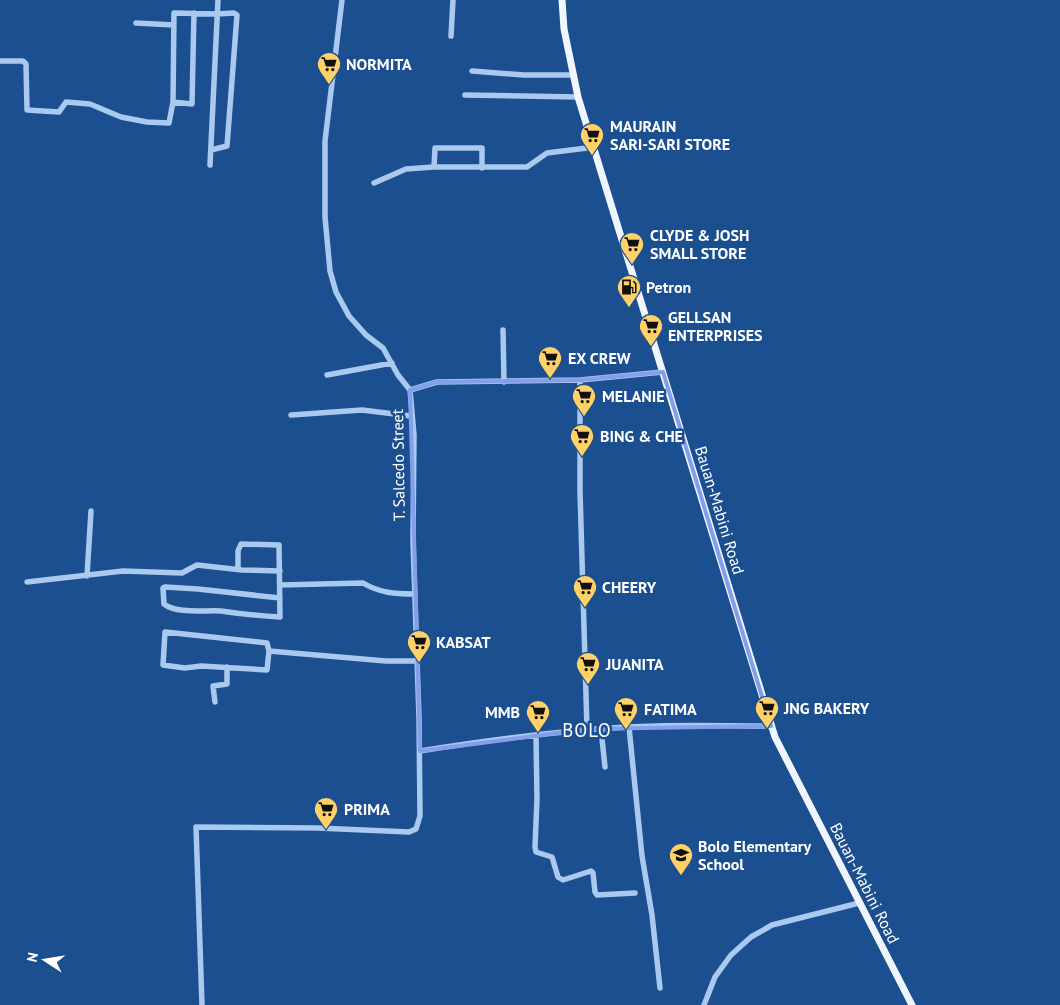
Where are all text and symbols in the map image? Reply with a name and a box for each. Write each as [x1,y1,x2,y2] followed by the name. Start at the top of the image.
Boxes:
[316,51,342,85] supermarket icon: NORMITA
[346,54,412,74] place label: NORMITA
[610,116,730,154] place label: MAURAIN SARI-SARI STORE
[579,122,605,156] supermarket icon: MAURAIN SARI-SARI STORE
[650,225,749,263] place label: CLYDE & JOSH SMALL STORE
[619,231,645,265] supermarket icon: CLYDE & JOSH SMALL STORE
[616,274,642,308] fuel station icon: Petron
[646,277,691,297] place label: Petron
[668,307,763,345] place label: GELLSAN ENTERPRISES
[638,313,664,347] supermarket icon: GELLSAN ENTERPRISES
[537,345,563,379] supermarket icon: EX CREW
[568,348,631,368] place label: EX CREW
[571,383,597,417] supermarket icon: MELANIE
[602,386,665,406] place label: MELANIE
[387,408,409,521] street label: T. Salcedo Street
[569,423,595,457] supermarket icon: BING & CHE
[600,426,683,446] place label: BING & CHE
[691,443,749,577] street label: Bauan-Mabini Road
[572,574,598,608] supermarket icon: CHEERY
[602,577,657,597] place label: CHEERY
[406,629,432,663] supermarket icon: KABSAT
[436,632,491,652] place label: KABSAT
[575,651,601,685] supermarket icon: JUANITA
[605,654,664,674] place label: JUANITA
[754,695,780,729] supermarket icon: JNG BAKERY
[613,696,639,730] supermarket icon: FATIMA
[783,698,870,718] place label: JNG BAKERY
[525,699,551,733] supermarket icon: MMB
[644,699,697,719] place label: FATIMA
[485,702,520,722] place label: MMB
[562,718,612,742] district label: BOLO
[313,796,339,830] supermarket icon: PRIMA
[344,799,390,819] place label: PRIMA
[826,819,904,947] street label: Bauan-Mabini Road
[698,836,811,874] place label: Bolo Elementary School
[668,842,694,876] school or university icon: Bolo Elementary School
[20,935,70,985] north arrow
[23,951,42,964] text: N

